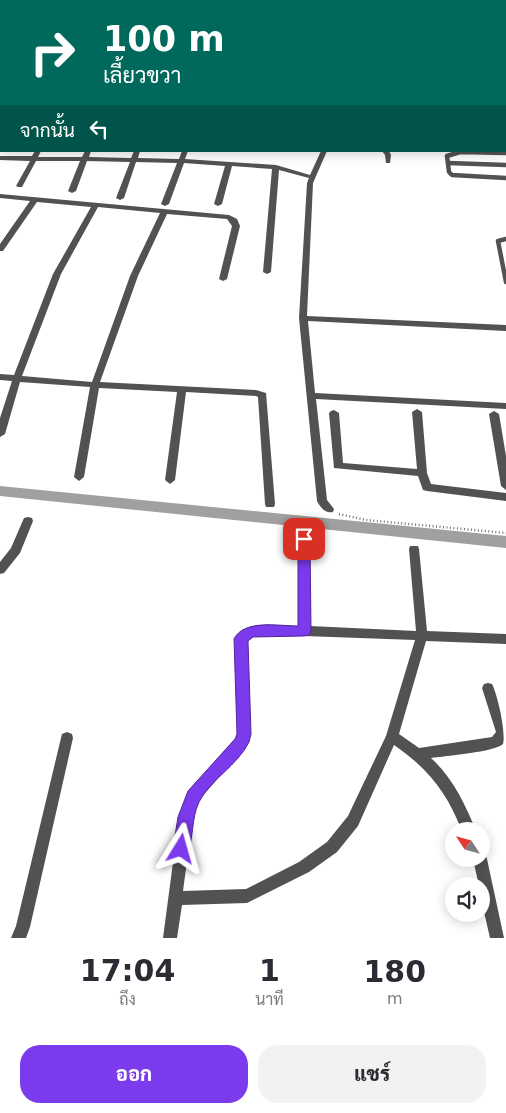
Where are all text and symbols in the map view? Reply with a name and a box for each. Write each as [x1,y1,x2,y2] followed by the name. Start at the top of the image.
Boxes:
[103,19,225,59] text: 100 m
[20,20,85,85] icon: right
[103,63,181,88] text: เลี้ยวขวา
[85,115,113,143] icon: left
[20,119,75,141] text: จากนั้น
[283,518,325,560] pin
[290,525,318,553] icon: arrive
[154,822,206,874] position arrow
[445,822,490,868] north arrow
[445,822,490,922] map controls
[445,877,490,922] button: sound
[80,953,175,988] text: 17:04
[259,953,280,988] text: 1
[364,954,426,989] text: 180
[387,989,403,1008] text: m
[119,990,136,1009] text: ถึง
[255,990,284,1009] text: นาที
[20,1045,248,1103] button: ออก
[258,1045,486,1103] button: แชร์

